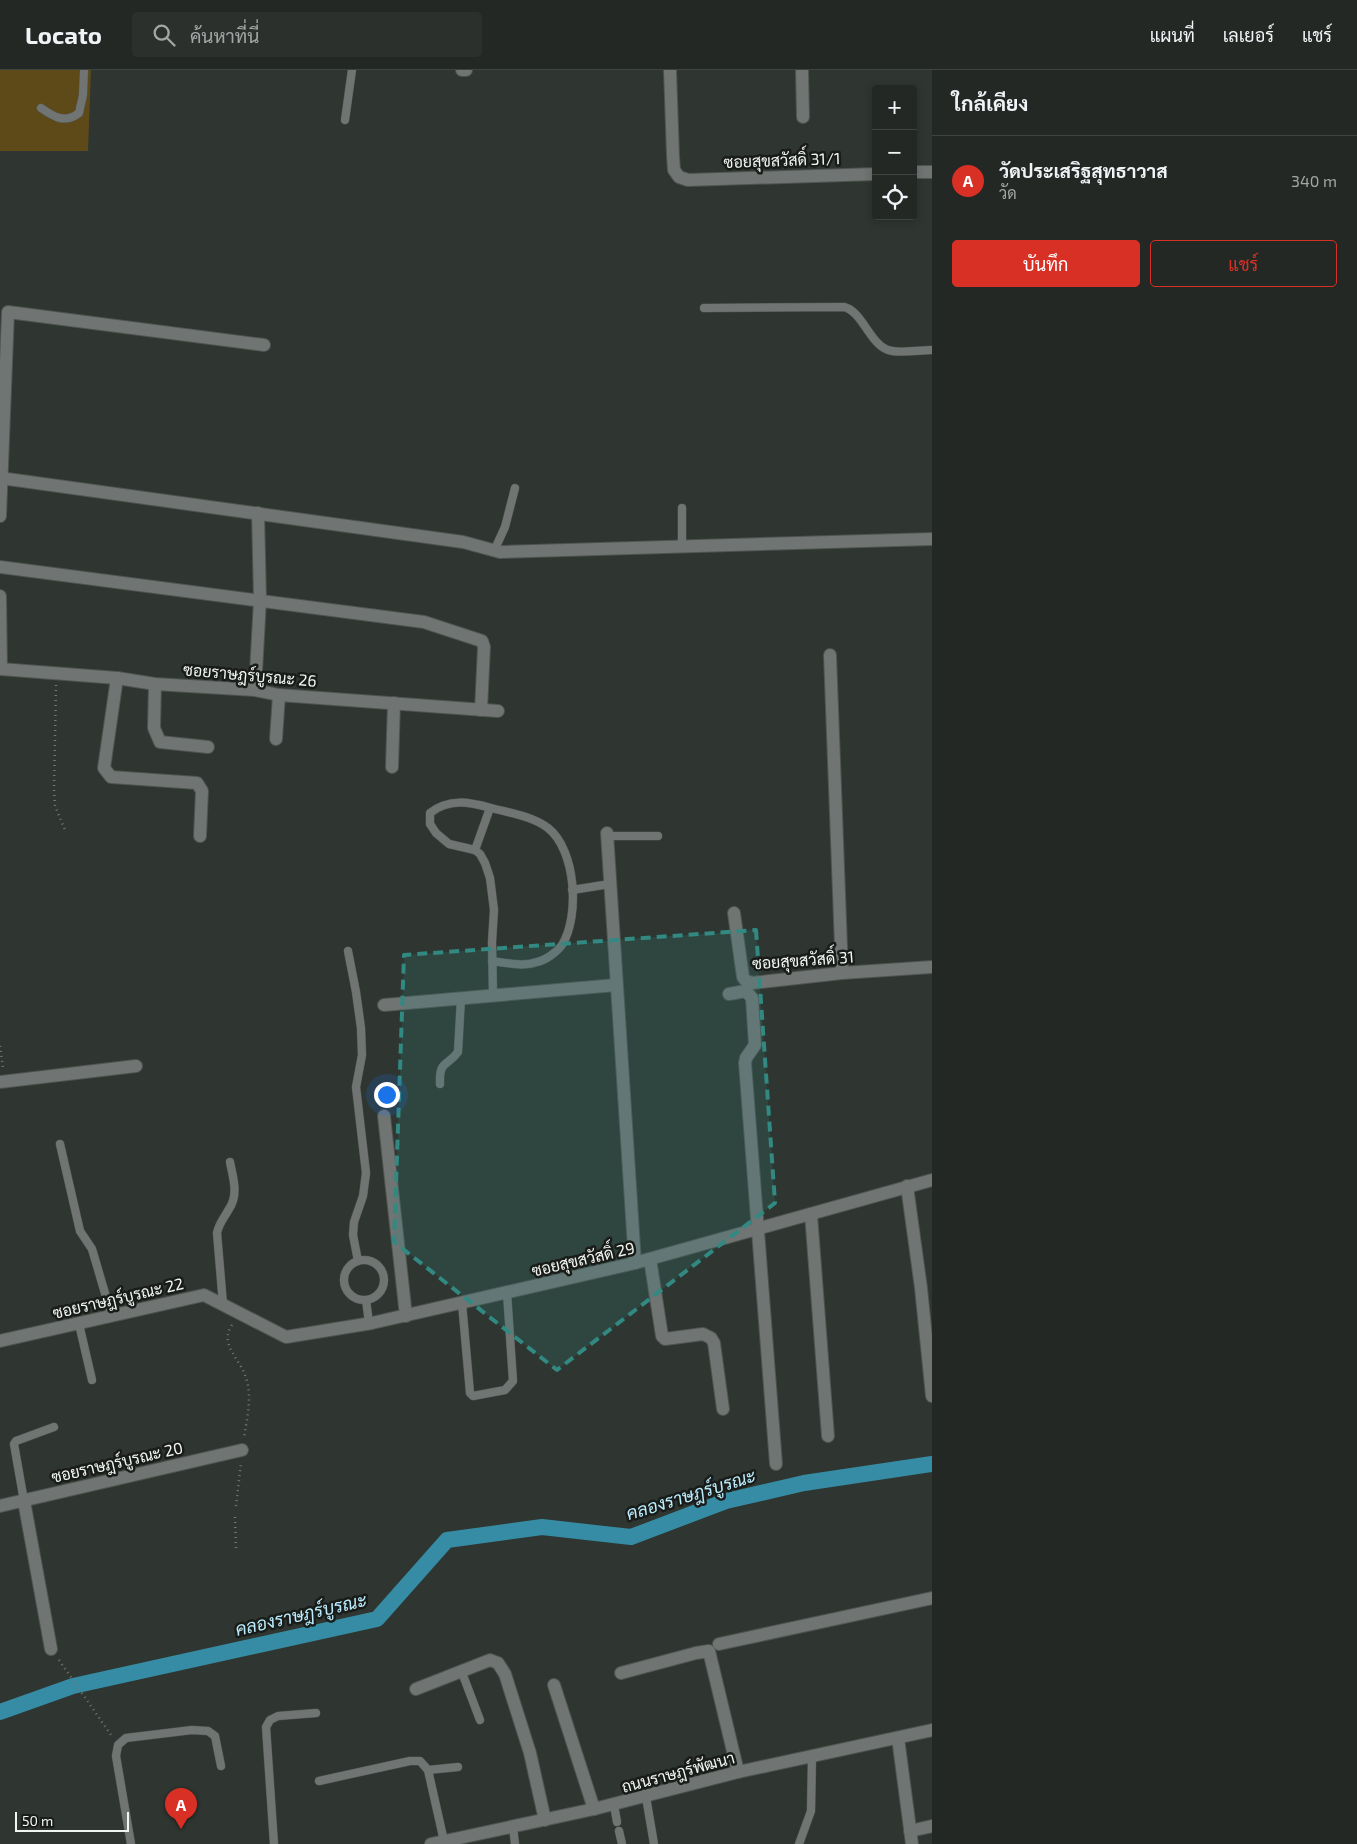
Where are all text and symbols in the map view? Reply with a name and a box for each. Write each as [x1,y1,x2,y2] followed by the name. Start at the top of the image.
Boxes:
[132,12,482,57] search box
[25,20,102,49] text: Locato
[150,21,178,49] icon: search
[190,24,259,47] text: ค้นหาที่นี่
[1150,24,1195,46] text: แผนที่
[1223,24,1274,46] text: เลเยอร์
[1302,24,1332,46] text: แชร์
[872,85,917,220] map controls
[872,85,917,130] button: +
[952,90,1028,115] text: ใกล้เคียง
[872,130,917,175] button: −
[723,144,841,174] street label: ซอยสุขสวัสดิ์ 31/1
[999,159,1168,182] text: วัดประเสริฐสุทธาวาส
[963,171,973,190] text: A
[1291,171,1337,190] text: 340 m
[872,175,917,220] button: locate
[999,183,1017,202] text: วัด
[952,240,1140,287] button: บันทึก
[1150,240,1337,287] button: แชร์
[182,657,318,693] street label: ซอยราษฎร์บูรณะ 26
[751,942,855,976] street label: ซอยสุขสวัสดิ์ 31
[374,1082,400,1108] your location
[529,1233,637,1283] street label: ซอยสุขสวัสดิ์ 29
[50,1271,186,1325] street label: ซอยราษฎร์บูรณะ 22
[49,1435,185,1489] street label: ซอยราษฎร์บูรณะ 20
[623,1463,759,1527] water label: คลองราษฎร์บูรณะ
[233,1587,370,1643] water label: คลองราษฎร์บูรณะ
[619,1745,737,1798] street label: ถนนราษฎร์พัฒนา
[165,1788,197,1829] pin: A
[15,1809,129,1832] scale bar
[22,1812,53,1829] text: 50 m

